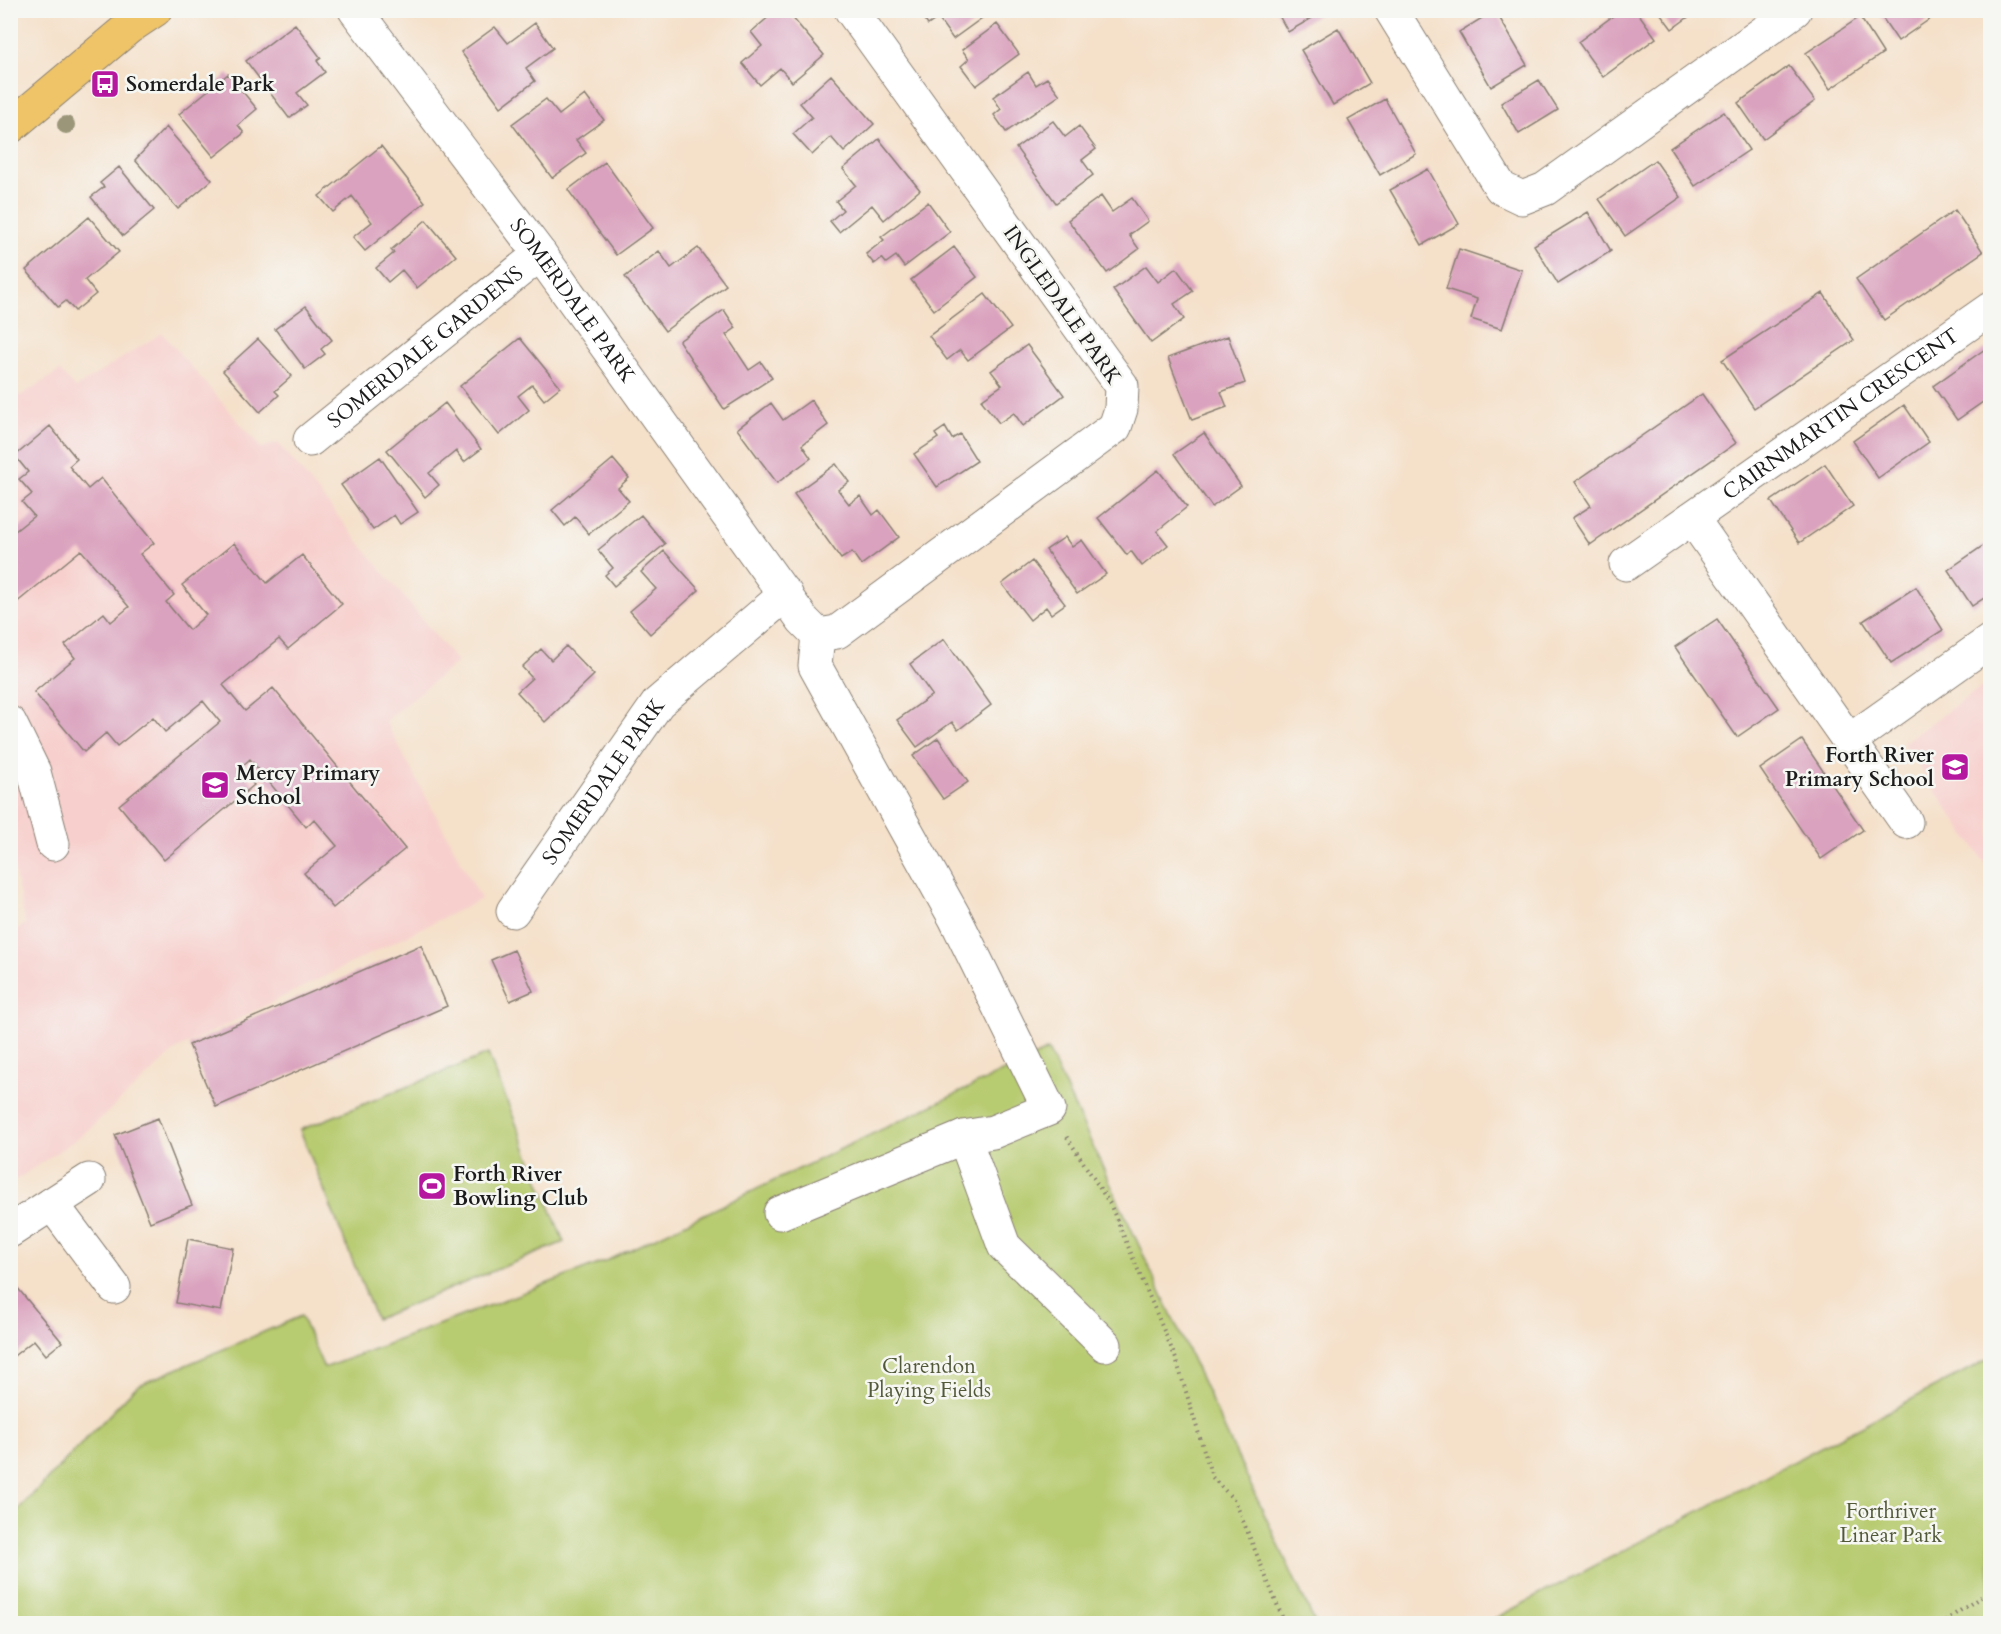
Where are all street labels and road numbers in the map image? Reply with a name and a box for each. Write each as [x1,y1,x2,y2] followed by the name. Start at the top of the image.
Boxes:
[503,212,643,389] street label: SOMERDALE PARK
[996,220,1128,391] street label: INGLEDALE PARK
[321,259,529,435] street label: SOMERDALE GARDENS
[1717,321,1965,507] street label: CAIRNMARTIN CRESCENT
[535,692,672,870] street label: SOMERDALE PARK

